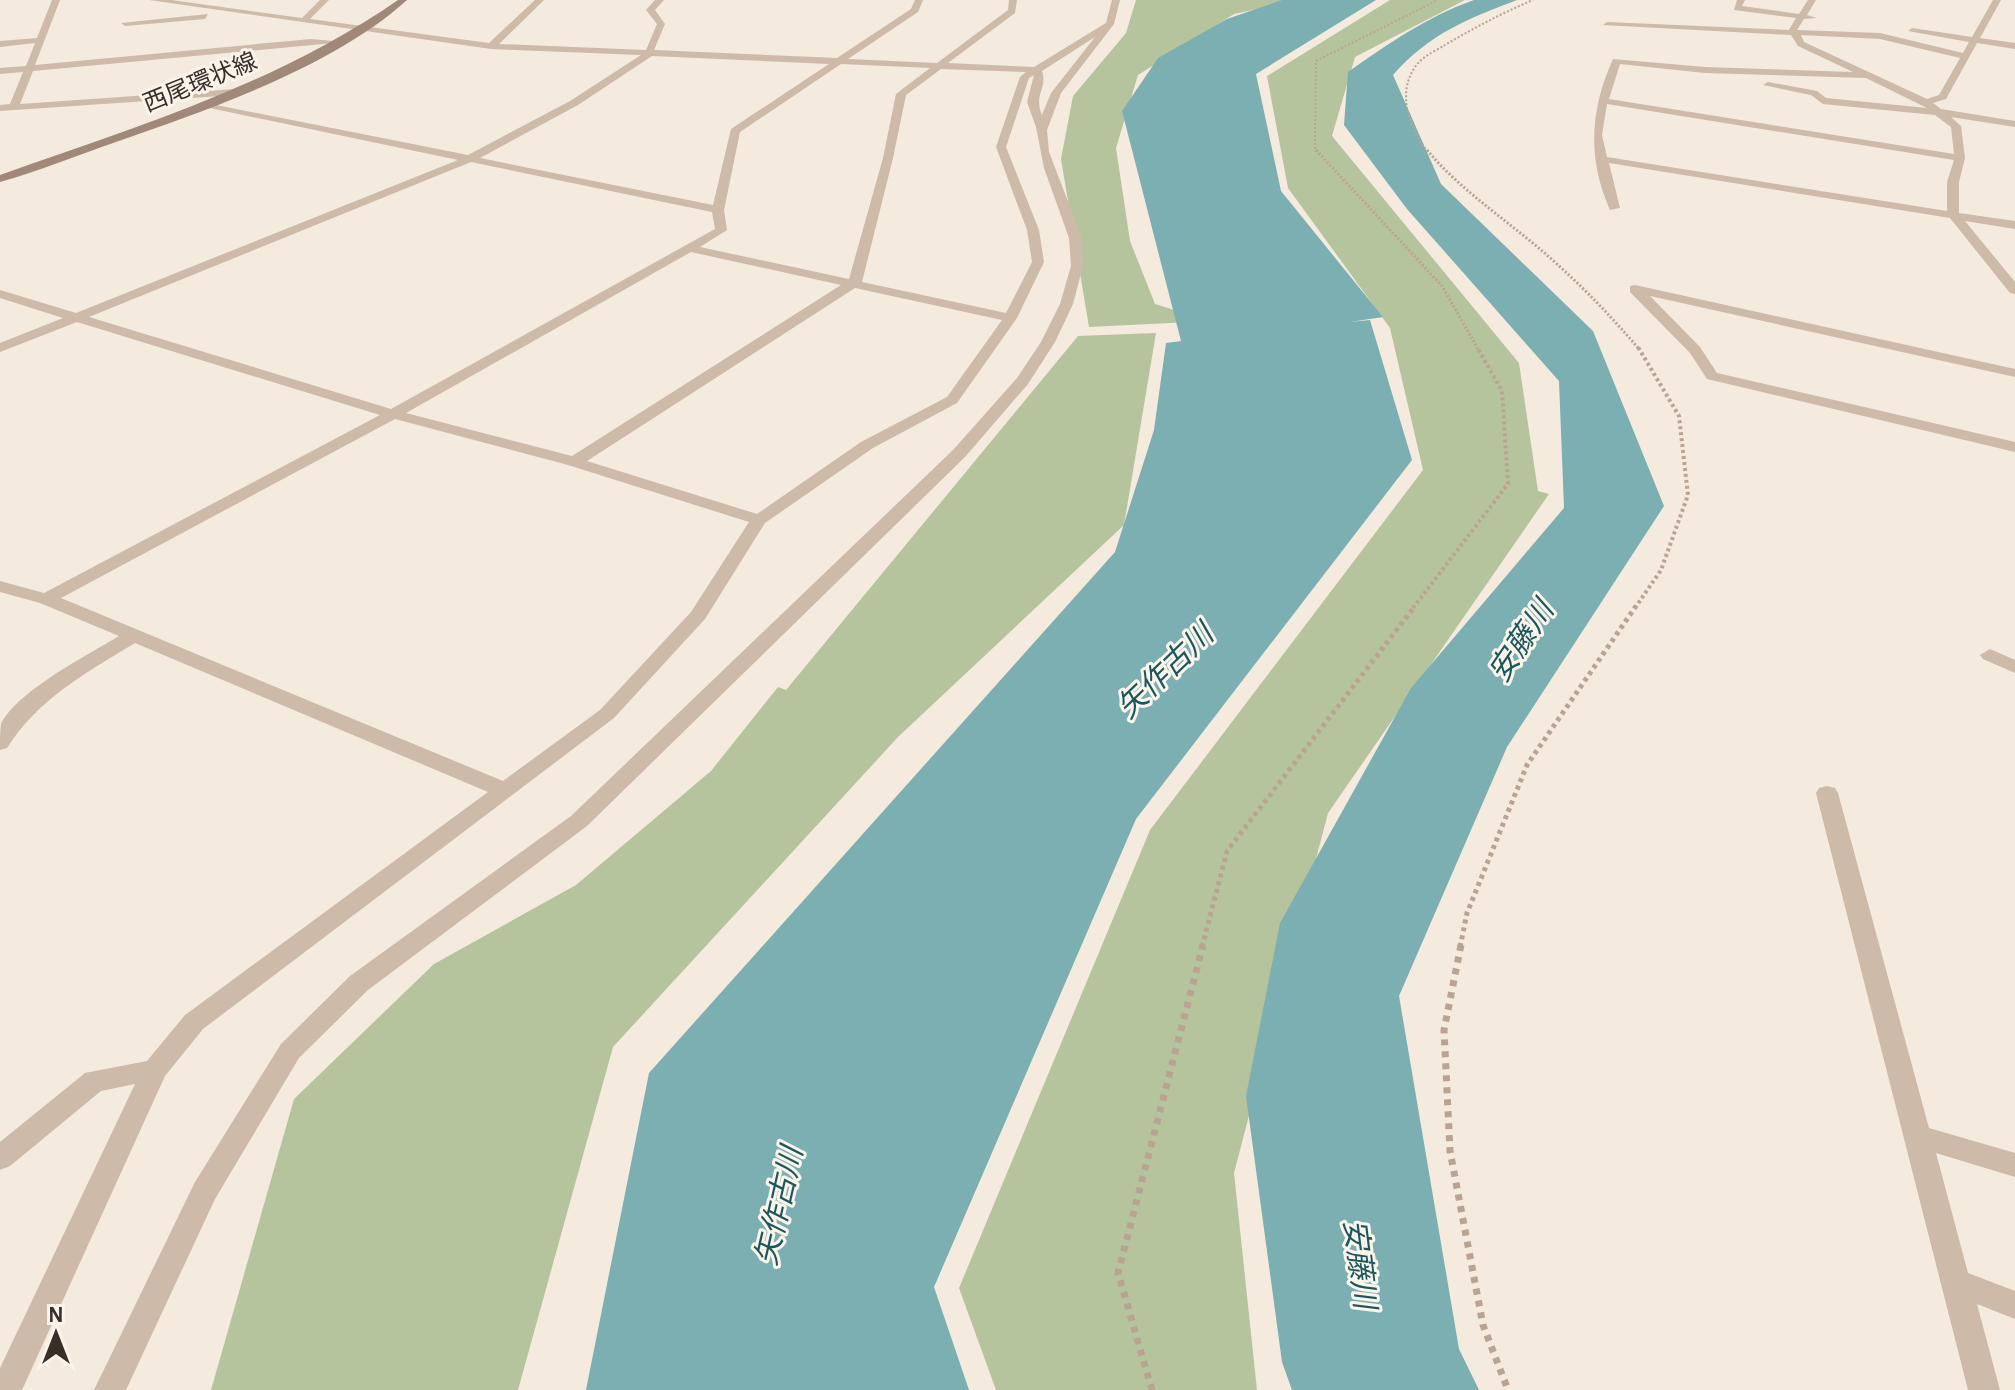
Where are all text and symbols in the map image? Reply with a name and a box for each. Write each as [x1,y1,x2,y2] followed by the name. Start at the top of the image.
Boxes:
[139,47,261,117] street label: 西尾環状線
[1483,592,1561,687] water label: 安藤川
[1111,616,1221,724] water label: 矢作古川
[750,1141,809,1268] water label: 矢作古川
[1339,1217,1382,1314] water label: 安藤川
[16,1294,96,1374] north arrow
[48,1304,64,1326] text: N

